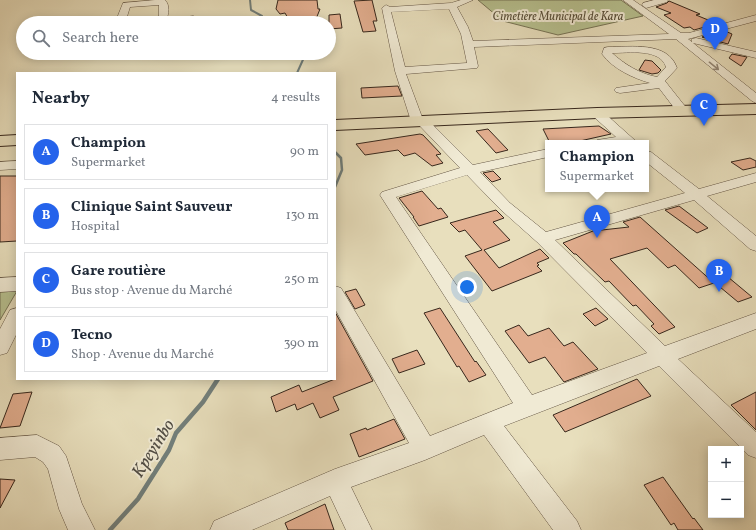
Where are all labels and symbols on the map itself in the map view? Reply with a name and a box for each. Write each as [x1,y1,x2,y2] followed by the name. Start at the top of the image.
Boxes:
[493,9,624,25] park label: Cimetière Municipal de Kara
[702,17,728,50] pin: D
[709,61,720,70] one-way arrow
[691,93,717,126] pin: C
[584,205,610,238] pin: A
[706,259,732,292] pin: B
[457,277,477,297] your location
[126,415,182,483] water label: Kpeyinbo

